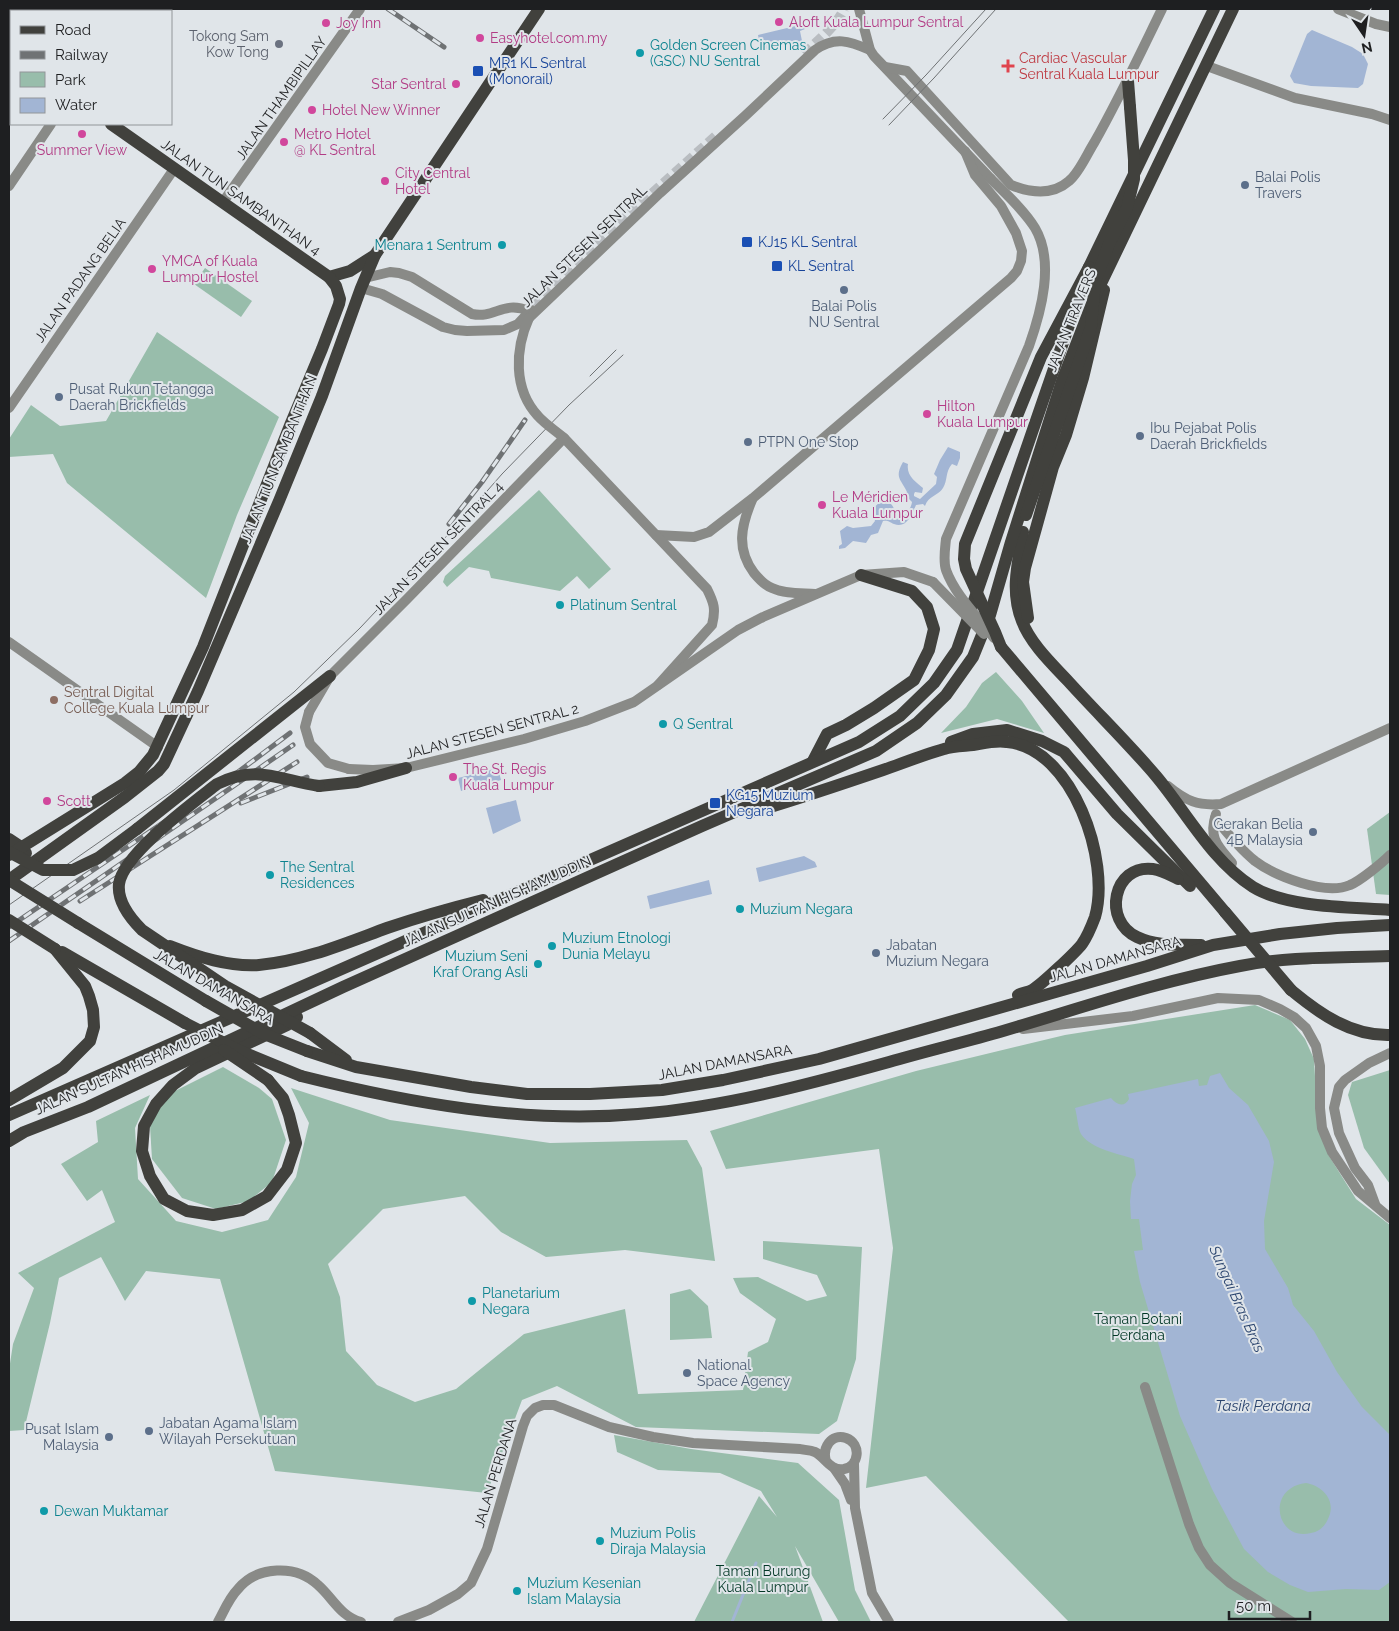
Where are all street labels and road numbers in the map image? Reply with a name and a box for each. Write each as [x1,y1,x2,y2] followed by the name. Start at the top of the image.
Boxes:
[232,33,330,163] street label: JALAN THAMBIPILLAY
[158,136,324,258] street label: JALAN TUN SAMBANTHAN 4
[518,182,650,310] street label: JALAN STESEN SENTRAL
[31,214,129,345] street label: JALAN PADANG BELIA
[1043,266,1099,374] street label: JALAN TRAVERS
[238,373,320,545] street label: JALAN TUN SAMBANTHAN
[370,478,506,618] street label: JALAN STESEN SENTRAL 4
[404,700,580,762] street label: JALAN STESEN SENTRAL 2
[400,852,594,950] street label: JALAN SULTAN HISHAMUDDIN
[1047,932,1183,985] street label: JALAN DAMANSARA
[151,946,277,1028] street label: JALAN DAMANSARA
[32,1020,226,1118] street label: JALAN SULTAN HISHAMUDDIN
[657,1041,794,1083] street label: JALAN DAMANSARA
[471,1416,519,1530] street label: JALAN PERDANA

